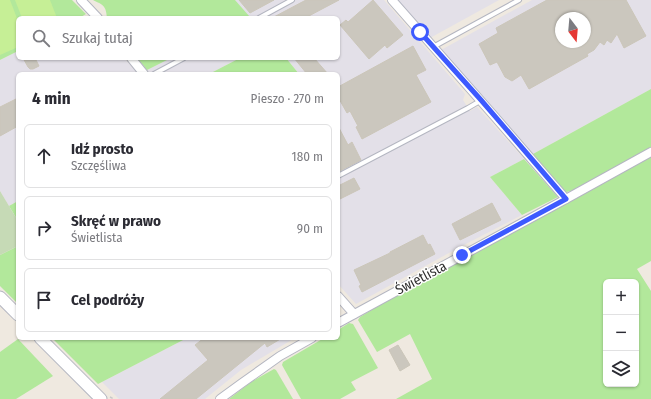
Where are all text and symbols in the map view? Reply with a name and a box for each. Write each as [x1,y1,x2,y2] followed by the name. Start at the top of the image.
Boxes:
[555,12,591,48] north arrow
[16,16,340,60] search box
[411,23,429,41] route start
[30,27,52,49] icon: search
[62,29,133,47] text: Szukaj tutaj
[32,88,71,109] text: 4 min
[251,91,324,106] text: Pieszo · 270 m
[71,140,133,158] text: Idź prosto
[33,145,55,167] icon: ahead
[292,149,323,164] text: 180 m
[71,158,126,173] text: Szczęśliwa
[71,212,161,230] text: Skręć w prawo
[33,217,55,239] icon: right
[297,221,323,236] text: 90 m
[71,230,123,245] text: Świetlista
[453,246,471,264] route end
[392,257,450,299] street label: Świetlista
[603,279,639,387] map controls
[603,279,639,315] button: +
[33,289,55,311] icon: arrive
[71,291,144,309] text: Cel podróży
[603,315,639,351] button: −
[603,351,639,387] button: layers

